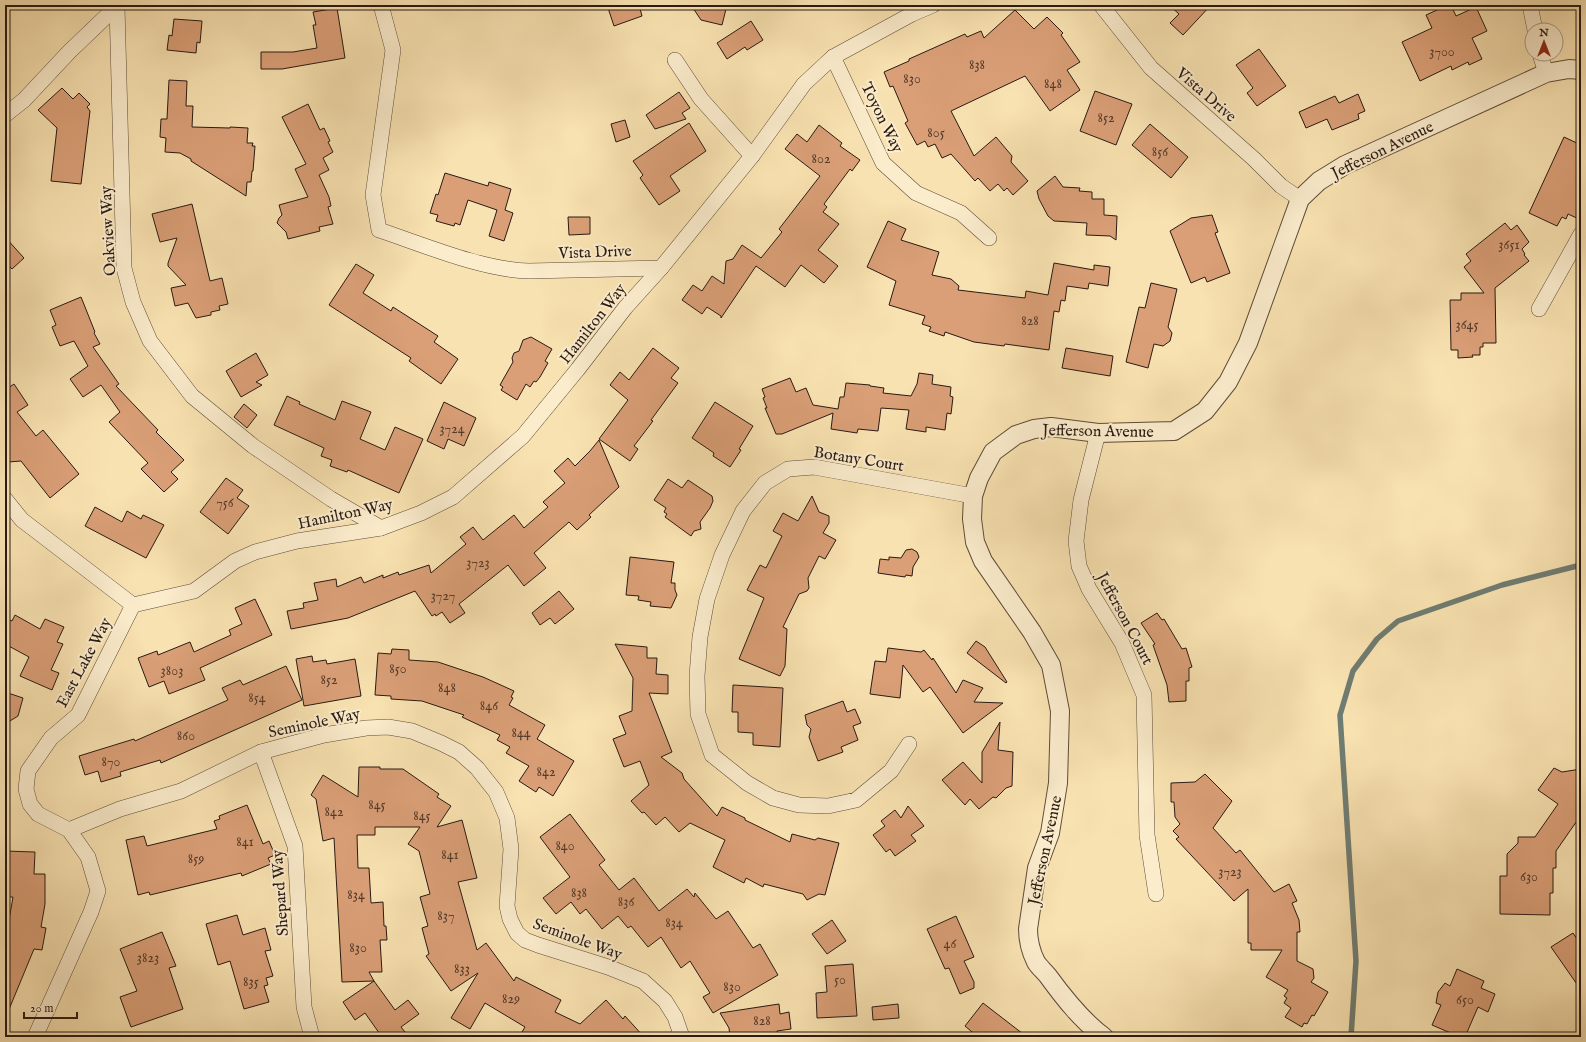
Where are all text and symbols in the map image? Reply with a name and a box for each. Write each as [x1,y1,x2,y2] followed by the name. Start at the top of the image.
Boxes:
[1524,22,1564,62] north arrow
[1538,26,1549,40] text: N
[1429,43,1455,61] house number: 3700
[969,56,985,74] house number: 838
[1171,63,1240,127] street label: Vista Drive
[903,70,921,88] house number: 830
[1044,75,1062,93] house number: 848
[856,79,907,156] street label: Toyon Way
[1097,109,1115,127] house number: 852
[1327,117,1437,185] street label: Jefferson Avenue
[927,124,945,142] house number: 805
[1152,143,1169,161] house number: 856
[812,150,831,168] house number: 802
[97,185,121,276] street label: Oakview Way
[1498,236,1520,254] house number: 3651
[557,242,632,264] street label: Vista Drive
[556,280,631,368] street label: Hamilton Way
[1021,312,1039,330] house number: 828
[1455,316,1479,334] house number: 3645
[439,420,465,438] house number: 3724
[1040,421,1154,443] street label: Jefferson Avenue
[812,443,906,477] street label: Botany Court
[216,494,235,512] house number: 756
[296,495,395,535] street label: Hamilton Way
[466,554,490,572] house number: 3723
[1091,567,1157,669] street label: Jefferson Court
[431,587,455,605] house number: 3727
[53,614,117,711] street label: East Lake Way
[389,660,407,678] house number: 850
[161,662,183,680] house number: 3803
[320,671,338,689] house number: 852
[438,679,456,697] house number: 848
[248,689,266,707] house number: 854
[480,697,499,715] house number: 846
[267,704,362,743] street label: Seminole Way
[511,724,531,742] house number: 844
[177,727,195,745] house number: 860
[102,753,121,771] house number: 870
[537,763,556,781] house number: 842
[1024,794,1067,909] street label: Jefferson Avenue
[368,796,386,814] house number: 845
[325,803,344,821] house number: 842
[413,807,431,825] house number: 845
[236,833,254,851] house number: 841
[555,837,575,855] house number: 840
[441,846,459,864] house number: 841
[268,849,294,937] street label: Shepard Way
[188,850,204,868] house number: 859
[1218,863,1242,881] house number: 3723
[1520,868,1538,886] house number: 630
[571,884,587,902] house number: 838
[347,886,365,904] house number: 834
[618,893,635,911] house number: 836
[437,907,455,925] house number: 837
[665,914,683,932] house number: 834
[530,915,625,965] street label: Seminole Way
[944,935,957,953] house number: 46
[349,939,367,957] house number: 830
[137,949,159,967] house number: 3823
[454,960,470,978] house number: 833
[834,971,846,989] house number: 50
[243,973,259,991] house number: 835
[723,978,741,996] house number: 830
[502,990,520,1008] house number: 829
[1456,991,1474,1009] house number: 650
[24,994,77,1020] scale bar
[30,1001,53,1016] text: 20 m
[753,1012,771,1030] house number: 828

